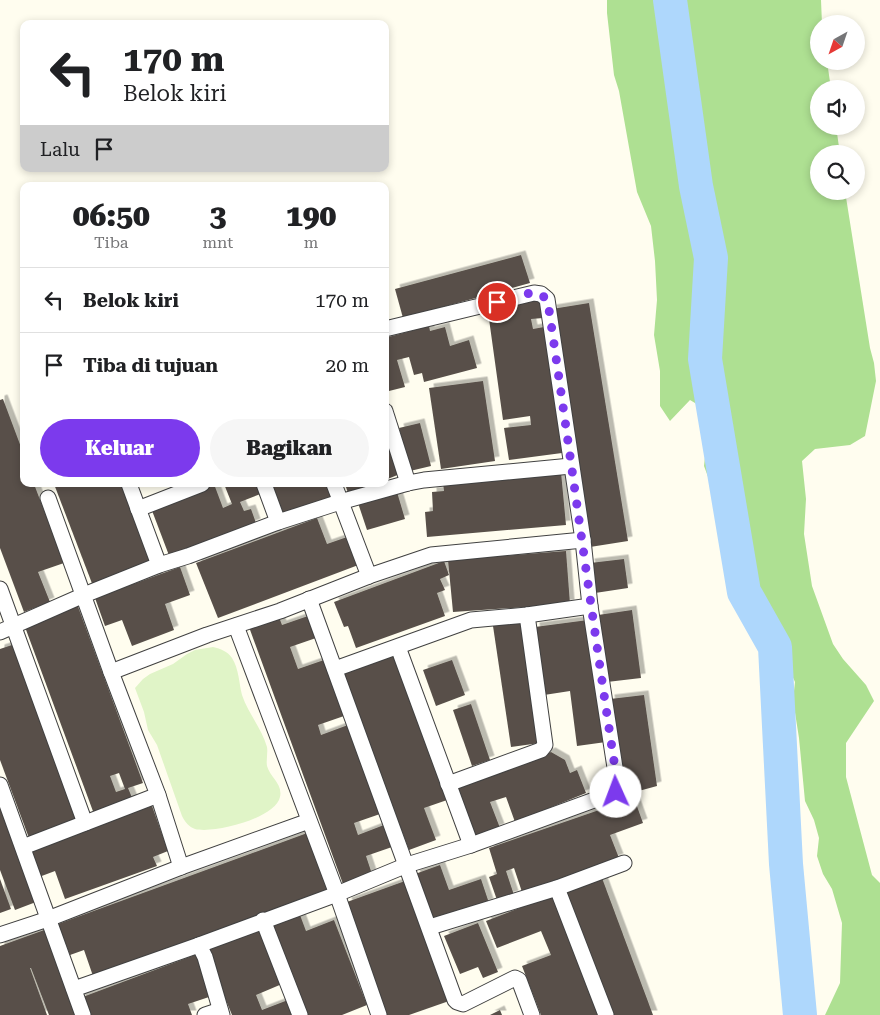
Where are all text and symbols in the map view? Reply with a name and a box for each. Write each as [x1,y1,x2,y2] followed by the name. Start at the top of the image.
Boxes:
[810,15,865,70] north arrow
[810,15,865,200] map controls
[123,39,224,80] text: 170 m
[40,40,105,105] icon: left
[810,80,865,135] button: sound
[123,81,227,106] text: Belok kiri
[90,135,118,163] icon: arrive
[40,138,80,161] text: Lalu
[810,145,865,200] button: search
[73,198,150,233] text: 06:50
[209,198,226,233] text: 3
[286,198,336,233] text: 190
[94,233,129,252] text: Tiba
[202,233,233,252] text: mnt
[304,233,318,252] text: m
[476,281,518,323] pin
[40,286,68,314] icon: left
[483,288,511,316] icon: arrive
[83,289,179,312] text: Belok kiri
[315,289,369,312] text: 170 m
[40,351,68,379] icon: arrive
[83,354,218,377] text: Tiba di tujuan
[326,354,369,377] text: 20 m
[40,419,200,477] button: Keluar
[210,419,369,477] button: Bagikan
[589,765,641,817] position arrow

